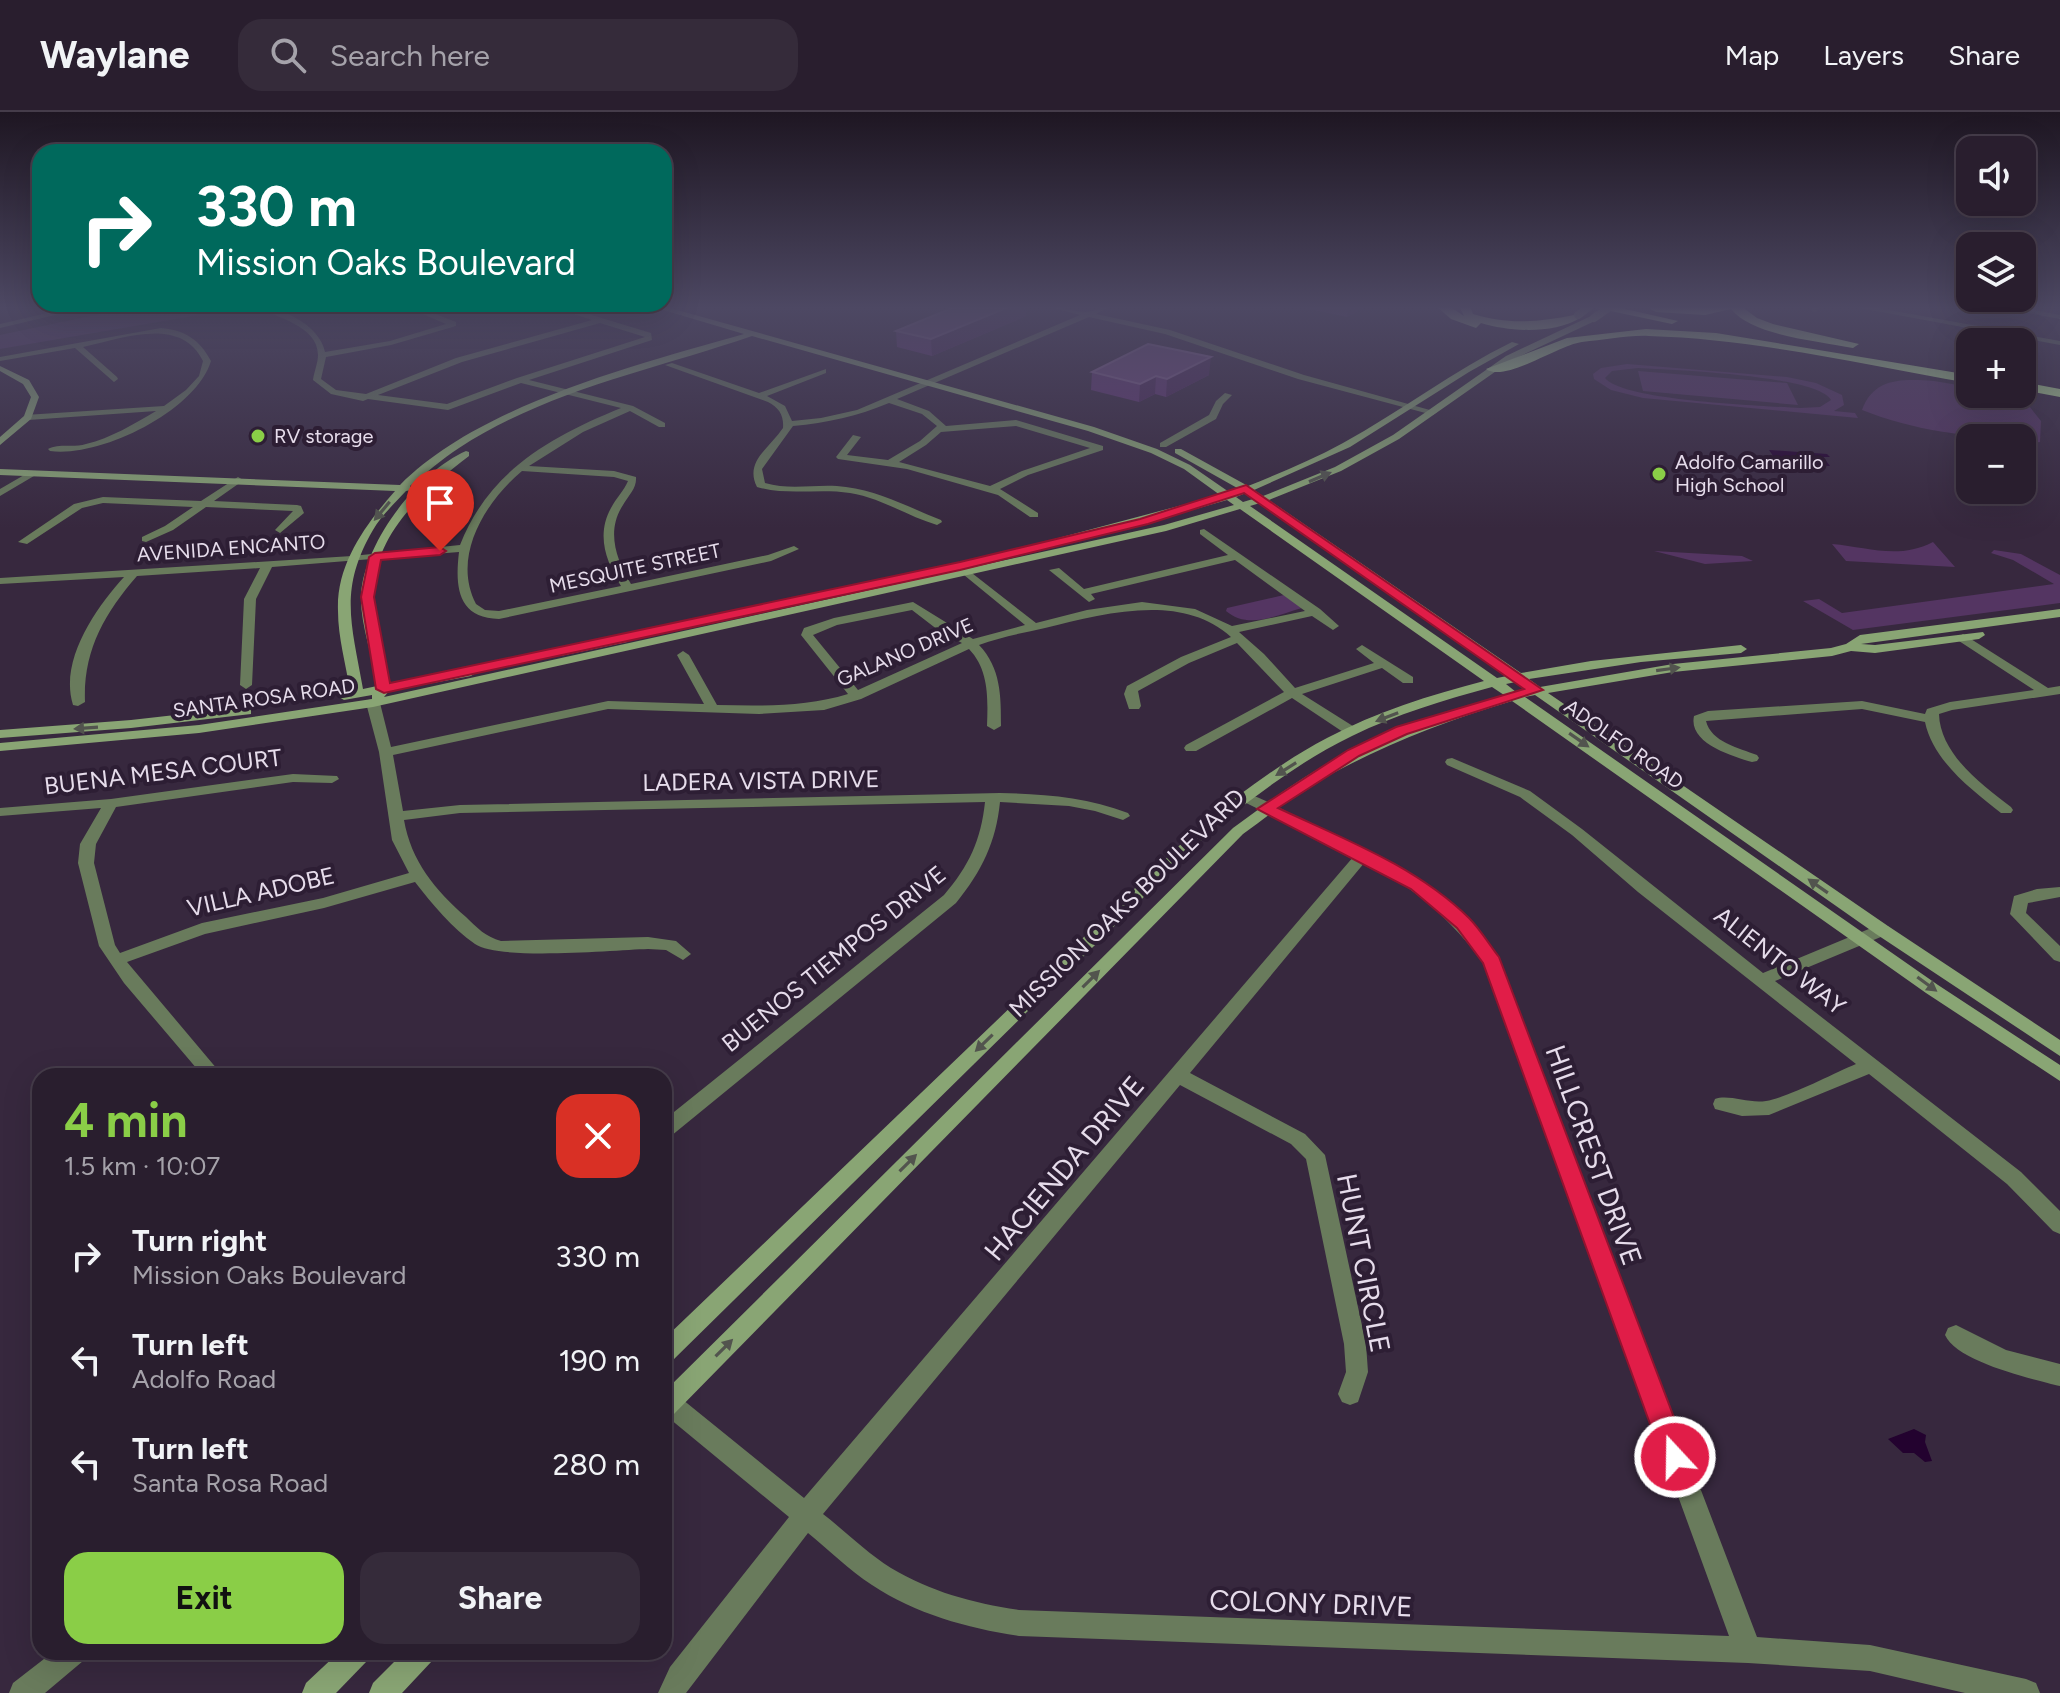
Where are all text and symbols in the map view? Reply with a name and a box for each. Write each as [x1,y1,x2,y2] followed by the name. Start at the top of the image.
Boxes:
[238,19,798,91] search box
[40,32,190,78] text: Waylane
[266,33,310,77] icon: search
[330,37,490,74] text: Search here
[1725,38,1779,72] text: Map
[1823,38,1904,72] text: Layers
[1948,38,2020,72] text: Share
[1956,136,2036,504] map controls
[1956,136,2036,216] button: sound
[196,173,357,240] text: 330 m
[64,176,168,280] icon: right
[1956,232,2036,312] button: layers
[196,241,576,284] text: Mission Oaks Boulevard
[1956,328,2036,408] button: +
[274,424,373,448] place label: RV storage
[1956,424,2036,504] button: −
[249,427,267,445] marker: RV storage
[1675,450,1824,497] place label: Adolfo Camarillo High School
[1650,465,1668,483] marker: Adolfo Camarillo High School
[406,469,474,551] pin
[1309,470,1332,484] one-way arrow
[418,481,462,525] icon: arrive
[374,500,391,520] one-way arrow
[136,529,326,567] street label: AVENIDA ENCANTO
[547,538,723,598] street label: MESQUITE STREET
[833,612,977,692] street label: GALANO DRIVE
[1656,662,1681,675] one-way arrow
[171,673,357,723] street label: SANTA ROSA ROAD
[1560,694,1688,794] street label: ADOLFO ROAD
[1375,711,1399,724] one-way arrow
[73,722,98,735] one-way arrow
[1569,732,1590,747] one-way arrow
[43,743,283,800] street label: BUENA MESA COURT
[1275,761,1296,776] one-way arrow
[642,764,880,797] street label: LADERA VISTA DRIVE
[1003,782,1251,1023] street label: MISSION OAKS BOULEVARD
[716,859,952,1058] street label: BUENOS TIEMPOS DRIVE
[184,860,337,923] street label: VILLA ADOBE
[1807,879,1828,894] one-way arrow
[1709,900,1852,1021] street label: ALIENTO WAY
[1081,970,1100,989] one-way arrow
[1916,976,1937,992] one-way arrow
[975,1033,994,1051] one-way arrow
[1538,1040,1650,1270] street label: HILLCREST DRIVE
[977,1069,1151,1267] street label: HACIENDA DRIVE
[64,1091,188,1149] text: 4 min
[556,1094,640,1178] button: close
[64,1150,220,1182] text: 1.5 km · 10:07
[898,1154,916,1173] one-way arrow
[1330,1171,1398,1355] street label: HUNT CIRCLE
[132,1222,267,1259] text: Turn right
[64,1234,108,1278] icon: right
[555,1238,640,1275] text: 330 m
[132,1259,406,1291] text: Mission Oaks Boulevard
[132,1326,249,1363] text: Turn left
[64,1338,108,1382] icon: left
[714,1339,733,1357] one-way arrow
[558,1342,640,1379] text: 190 m
[132,1363,276,1395] text: Adolfo Road
[1633,1415,1717,1499] position arrow
[132,1430,249,1467] text: Turn left
[64,1442,108,1486] icon: left
[553,1446,640,1483] text: 280 m
[132,1467,328,1499] text: Santa Rosa Road
[64,1552,344,1644] button: Exit
[360,1552,640,1644] button: Share
[1209,1582,1413,1624] street label: COLONY DRIVE

